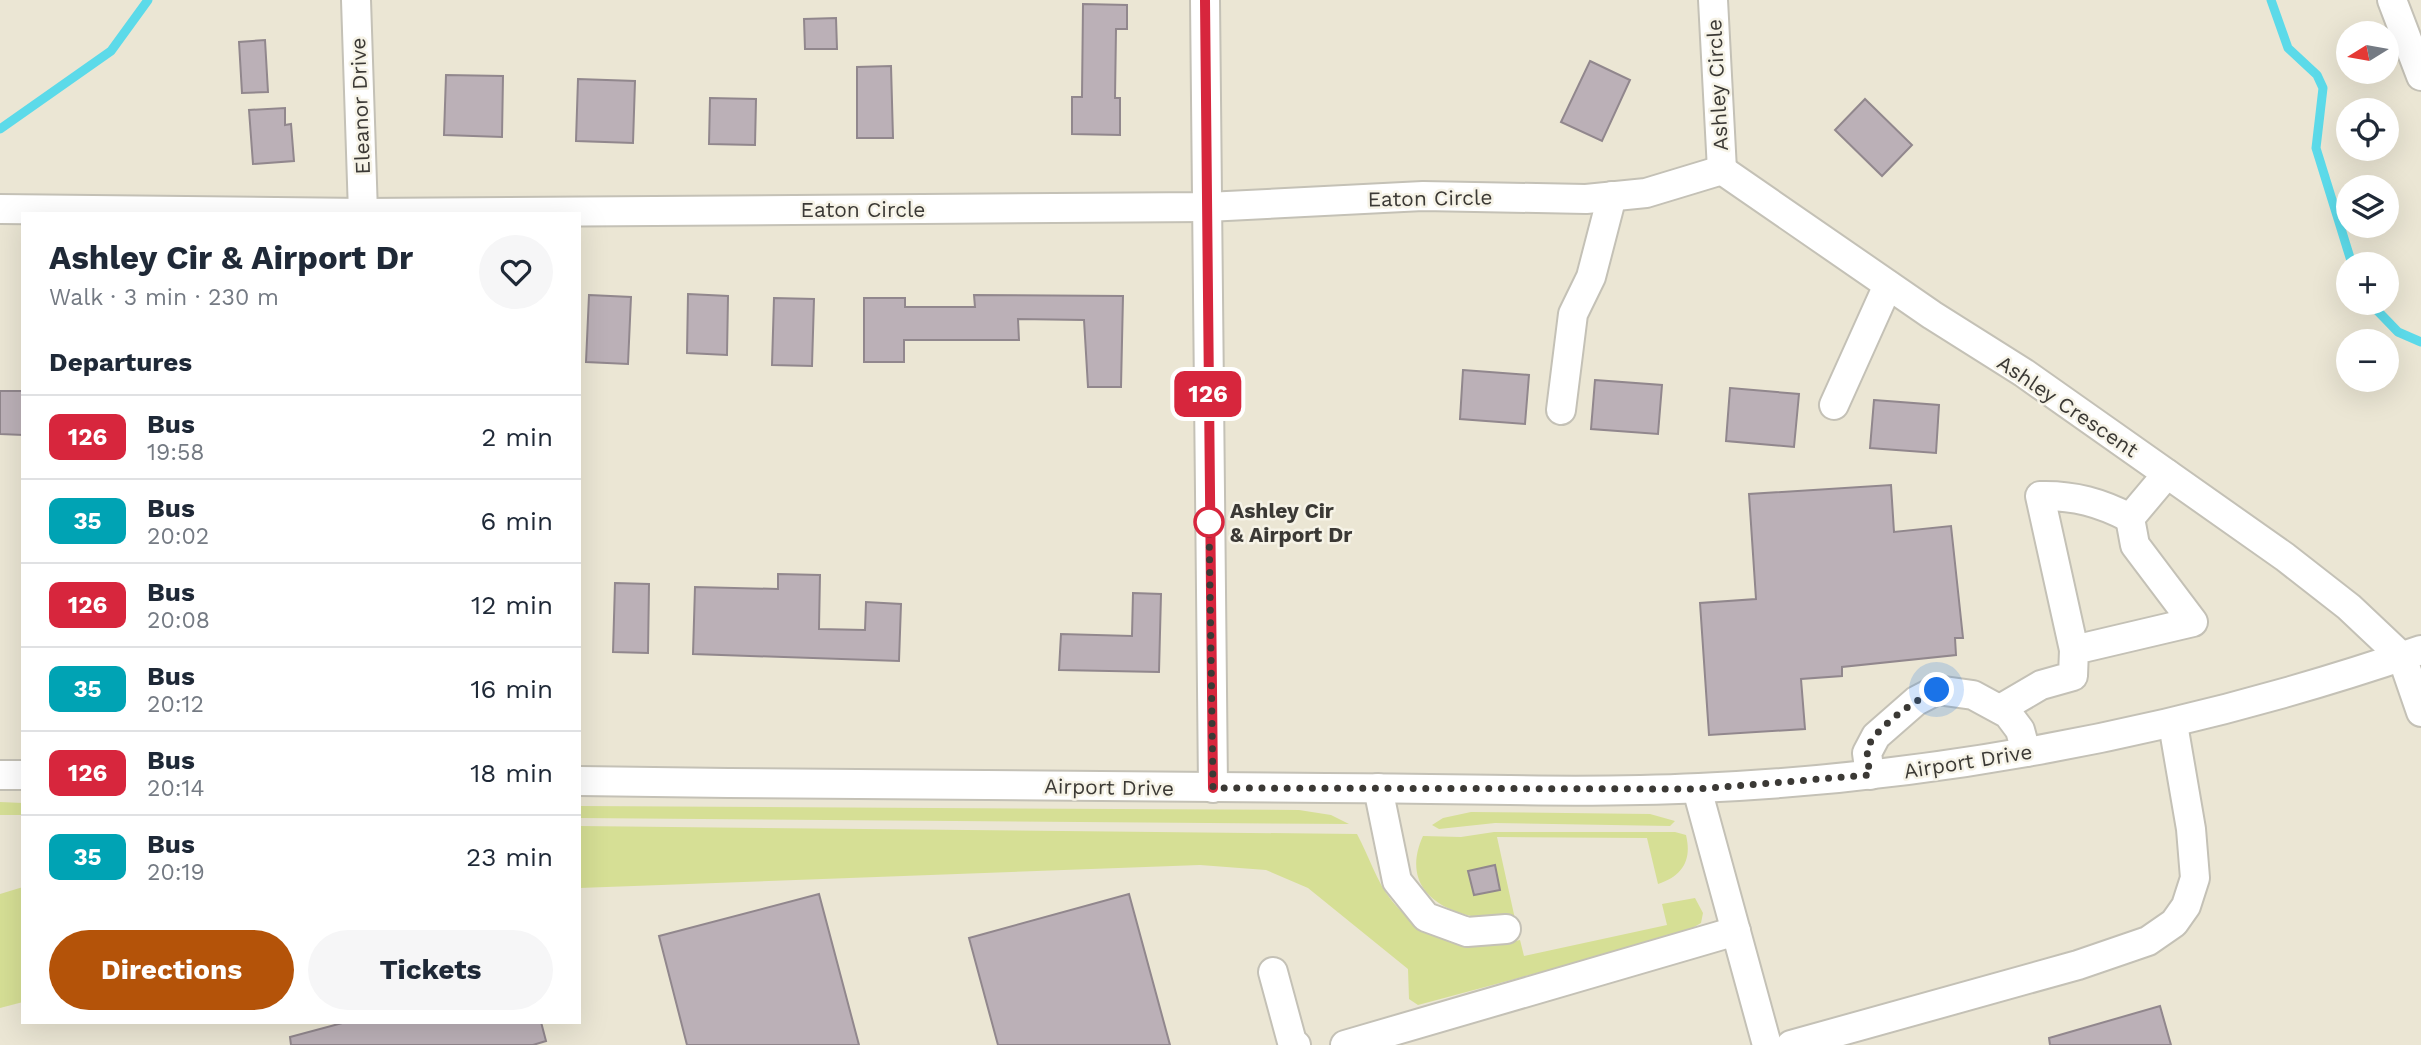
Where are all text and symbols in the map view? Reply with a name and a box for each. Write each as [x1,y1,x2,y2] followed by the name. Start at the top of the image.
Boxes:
[1701,19,1733,151] street label: Ashley Circle
[2336,21,2399,84] north arrow
[2336,21,2399,392] map controls
[345,37,375,175] street label: Eleanor Drive
[2336,98,2399,161] button: locate
[2336,175,2399,238] button: layers
[1367,184,1493,212] street label: Eaton Circle
[801,197,925,222] street label: Eaton Circle
[479,235,553,309] button: heart
[49,238,413,277] text: Ashley Cir & Airport Dr
[2336,252,2399,315] button: +
[49,284,279,311] text: Walk · 3 min · 230 m
[2336,329,2399,392] button: −
[49,347,192,377] text: Departures
[1993,350,2143,463] street label: Ashley Crescent
[1168,371,1248,417] line badge: 126
[1188,380,1228,408] text: 126
[147,409,195,439] text: Bus
[481,422,553,452] text: 2 min
[68,423,107,451] text: 126
[147,439,205,466] text: 19:58
[147,493,195,523] text: Bus
[1230,498,1352,547] place label: Ashley Cir & Airport Dr
[481,506,553,536] text: 6 min
[73,507,102,535] text: 35
[1194,507,1224,537] marker: Ashley Cir & Airport Dr
[147,523,209,550] text: 20:02
[147,577,195,607] text: Bus
[471,590,553,620] text: 12 min
[68,591,107,619] text: 126
[147,607,210,634] text: 20:08
[147,661,195,691] text: Bus
[1919,672,1954,707] your location
[470,674,553,704] text: 16 min
[73,675,102,703] text: 35
[147,691,204,718] text: 20:12
[1902,738,2034,784] street label: Airport Drive
[147,745,195,775] text: Bus
[470,758,553,788] text: 18 min
[68,759,107,787] text: 126
[1044,773,1174,801] street label: Airport Drive
[147,775,205,802] text: 20:14
[147,829,195,859] text: Bus
[466,842,553,872] text: 23 min
[73,843,102,871] text: 35
[147,859,205,886] text: 20:19
[49,930,294,1010] button: Directions
[308,930,553,1010] button: Tickets

